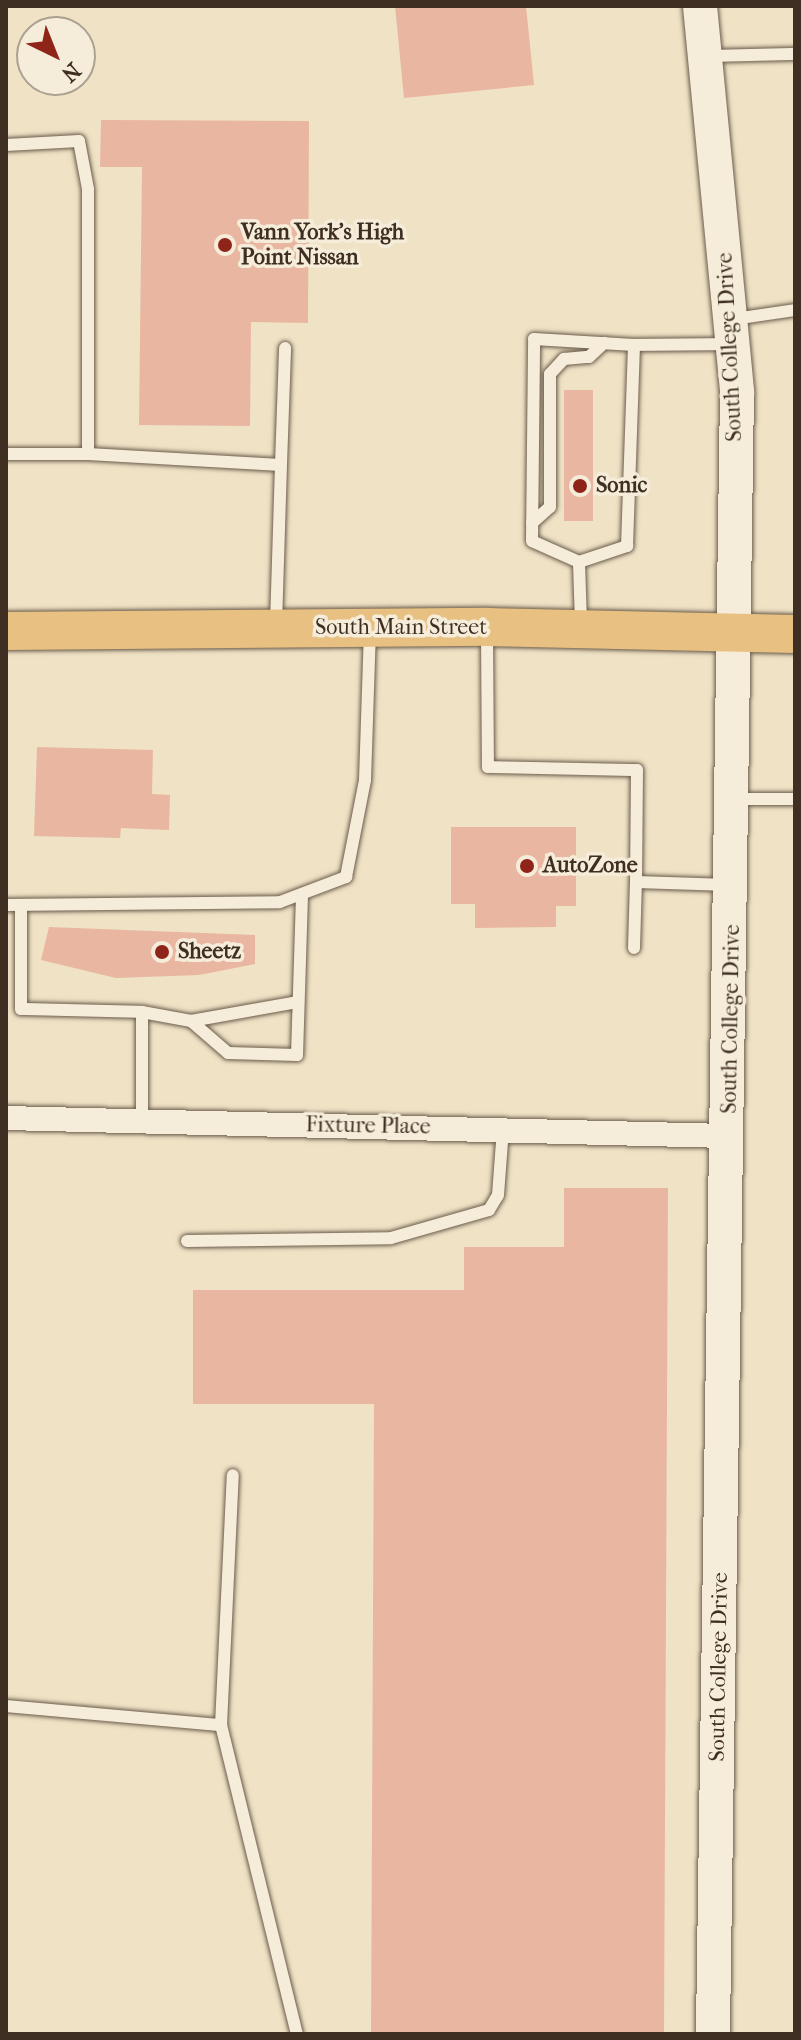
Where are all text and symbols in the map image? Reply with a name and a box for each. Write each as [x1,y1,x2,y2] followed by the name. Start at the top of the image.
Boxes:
[16,16,96,96] north arrow
[56,57,86,87] text: N
[241,219,404,270] place label: Vann York's High Point Nissan
[216,236,234,254] marker: Vann York's High Point Nissan
[712,252,748,442] street label: South College Drive
[596,473,647,499] place label: Sonic
[571,477,589,495] marker: Sonic
[315,615,487,641] street label: South Main Street
[543,853,638,879] place label: AutoZone
[518,857,536,875] marker: AutoZone
[716,924,746,1114] street label: South College Drive
[178,939,241,965] place label: Sheetz
[153,943,171,961] marker: Sheetz
[305,1112,431,1140] street label: Fixture Place
[704,1572,734,1762] street label: South College Drive

